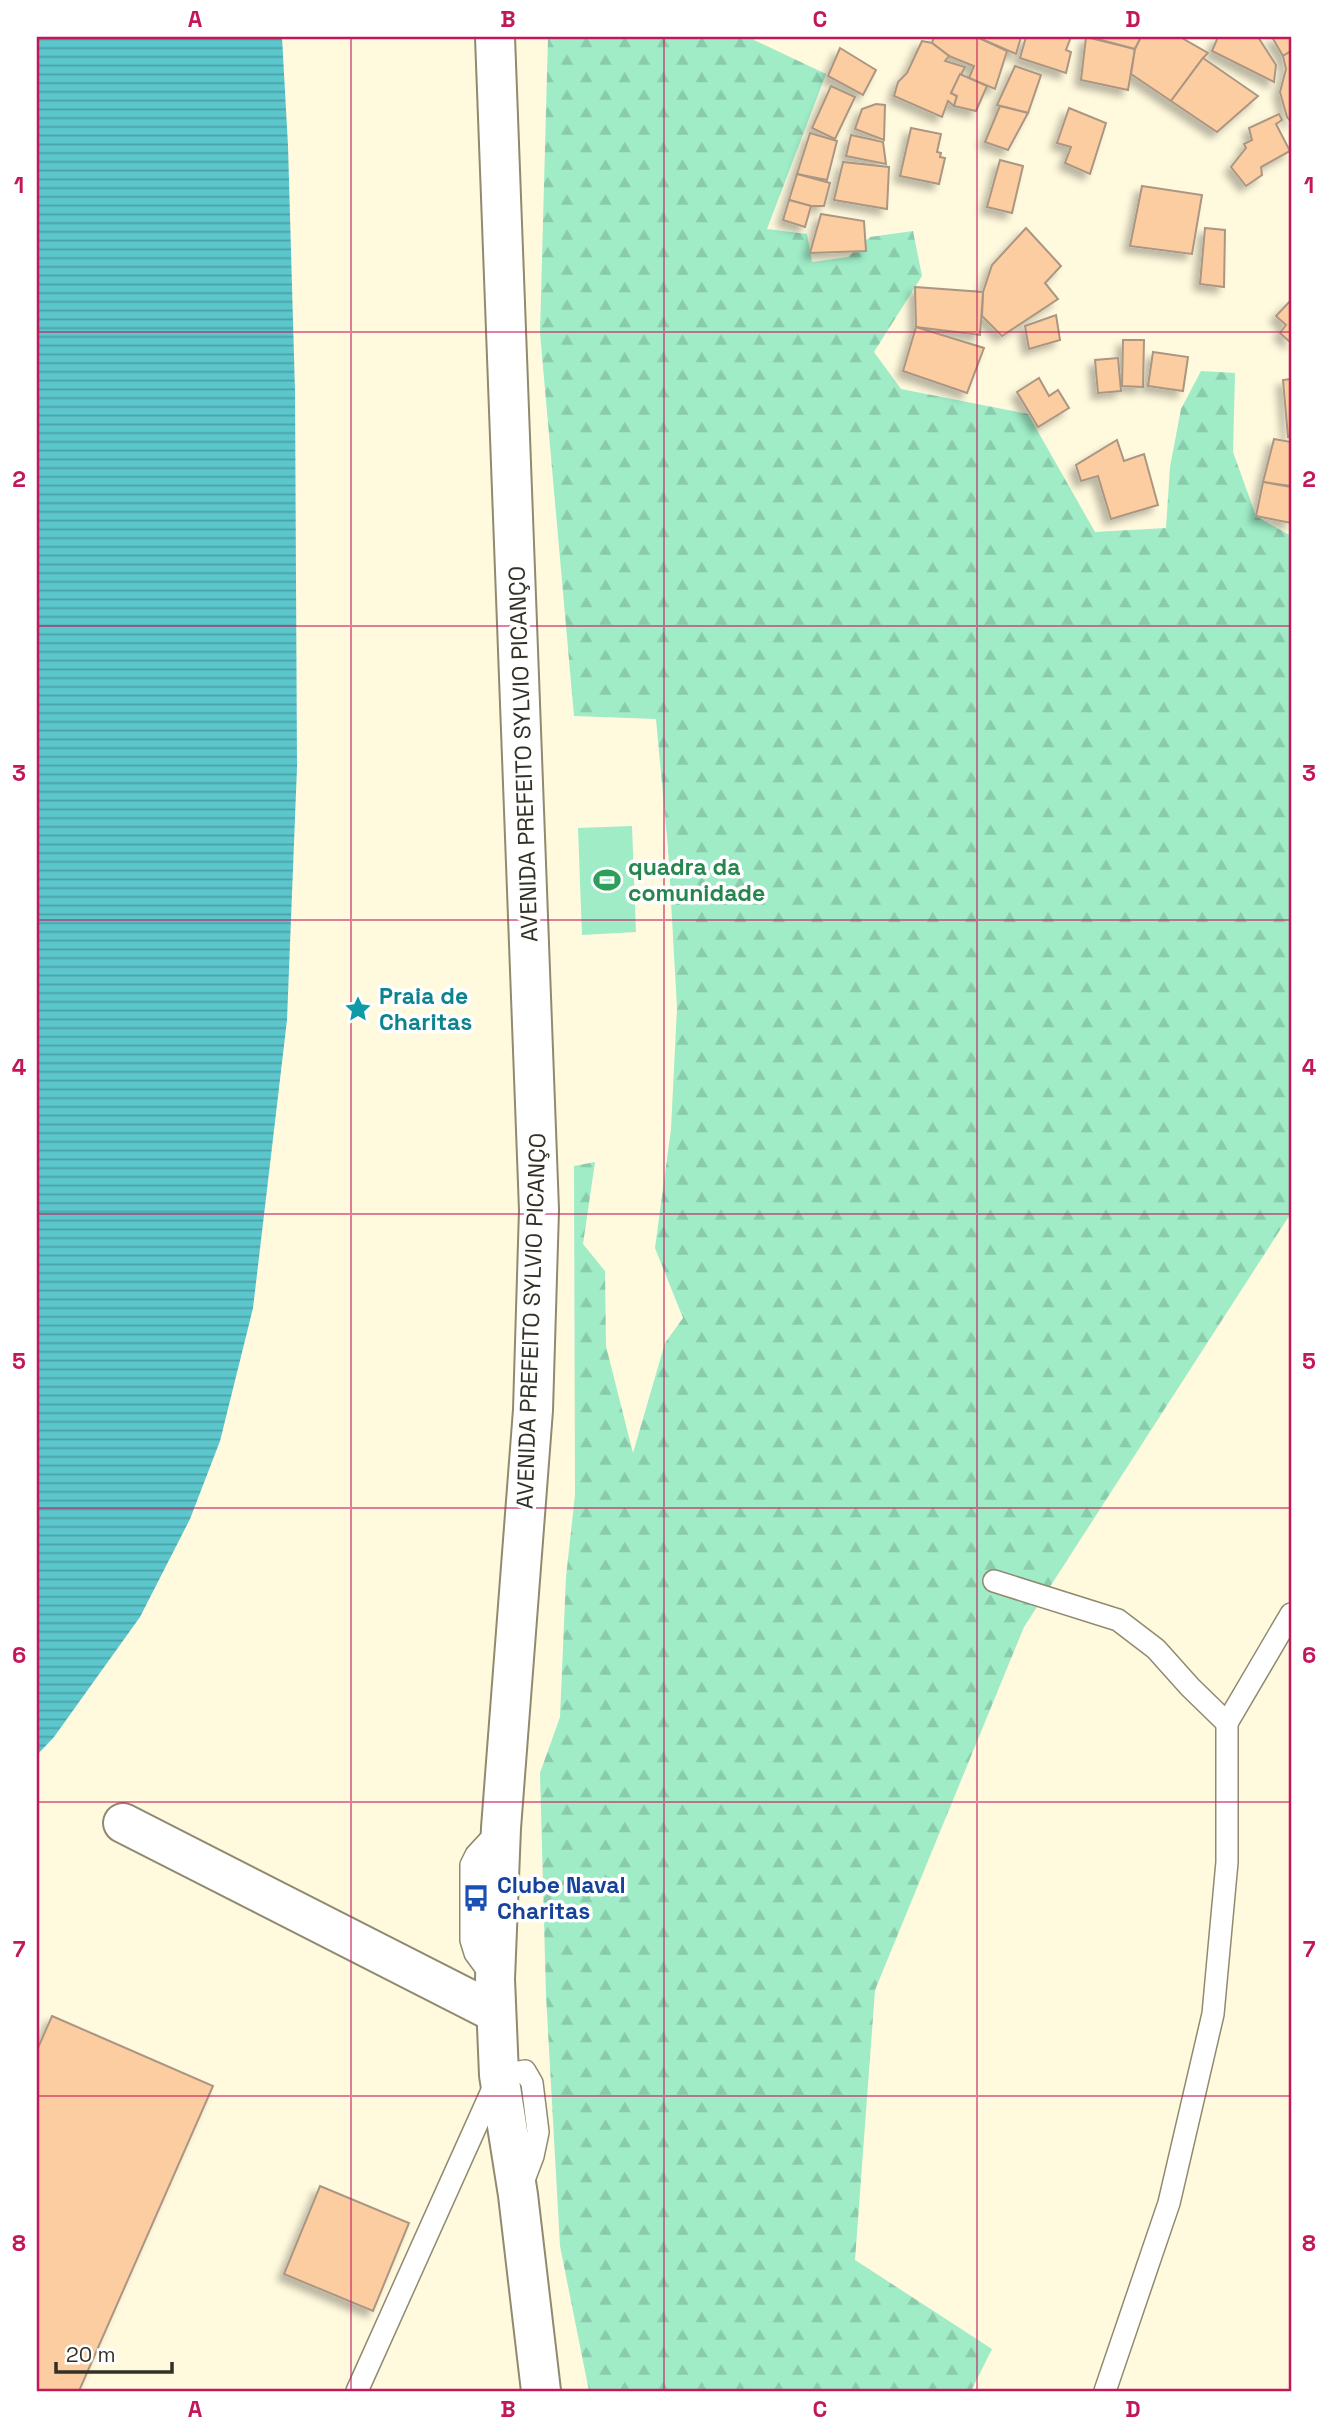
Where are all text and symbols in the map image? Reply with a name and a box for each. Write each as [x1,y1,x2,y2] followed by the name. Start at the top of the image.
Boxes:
[188,4,203,34] text: A
[500,4,516,34] text: B
[813,4,827,34] text: C
[1125,4,1141,34] text: D
[14,170,24,200] text: 1
[1304,170,1314,200] text: 1
[12,464,26,494] text: 2
[1302,464,1316,494] text: 2
[501,565,545,943] street label: AVENIDA PREFEITO SYLVIO PICANÇO
[12,758,26,788] text: 3
[1302,758,1316,788] text: 3
[628,852,765,908] place label: quadra da comunidade
[592,865,622,895] sports icon: quadra da comunidade
[379,981,472,1037] place label: Praia de Charitas
[343,994,373,1024] place icon: Praia de Charitas
[12,1052,27,1082] text: 4
[1302,1052,1317,1082] text: 4
[509,1132,553,1510] street label: AVENIDA PREFEITO SYLVIO PICANÇO
[12,1346,26,1376] text: 5
[1302,1346,1316,1376] text: 5
[12,1640,26,1670] text: 6
[1302,1640,1316,1670] text: 6
[497,1870,626,1926] place label: Clube Naval Charitas
[461,1883,491,1913] bus stop icon: Clube Naval Charitas
[13,1934,26,1964] text: 7
[1303,1934,1316,1964] text: 7
[12,2228,26,2258] text: 8
[1302,2228,1316,2258] text: 8
[56,2330,172,2374] scale bar
[66,2341,116,2368] text: 20 m
[188,2394,203,2424] text: A
[500,2394,516,2424] text: B
[813,2394,827,2424] text: C
[1125,2394,1141,2424] text: D

